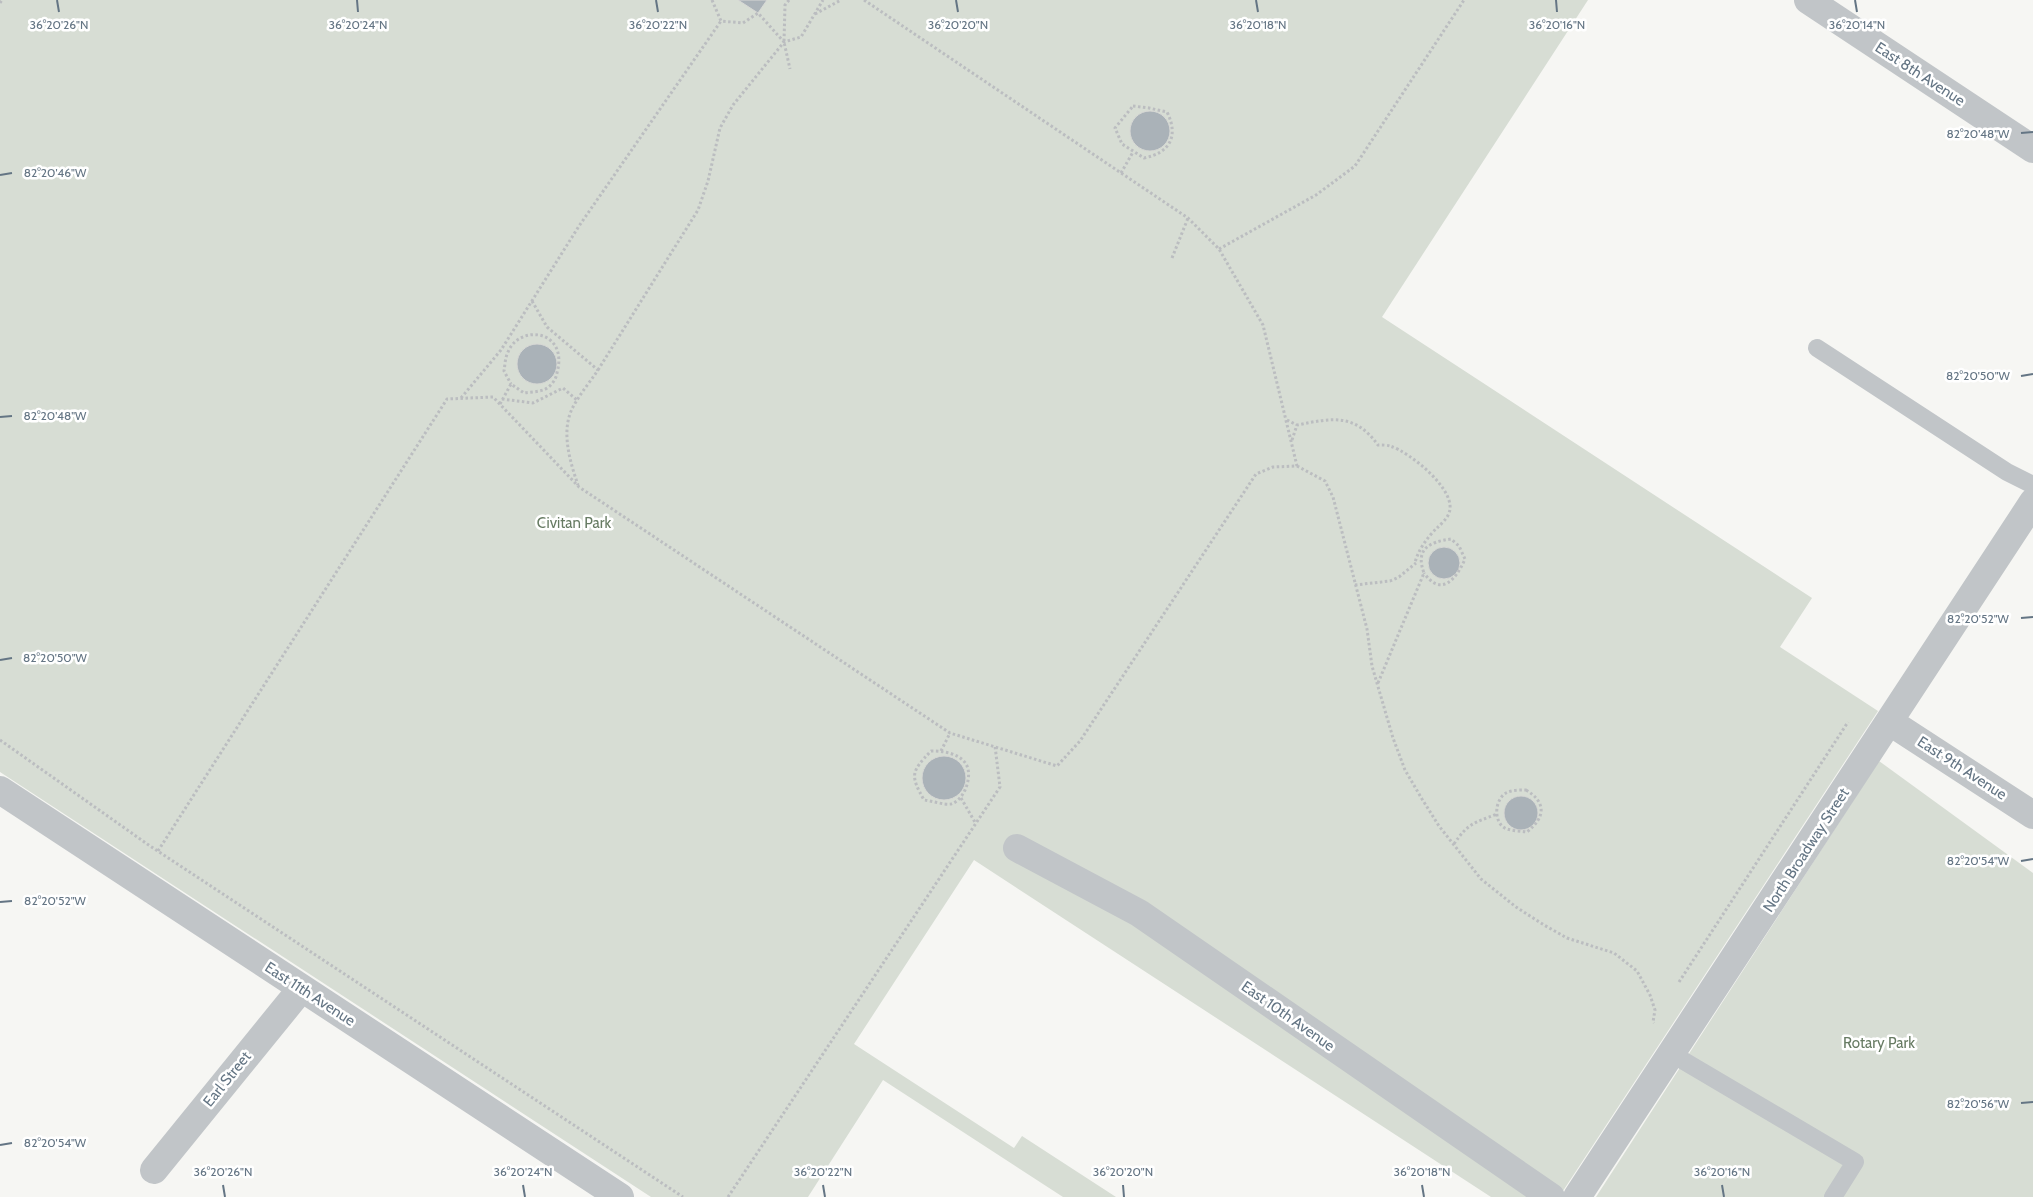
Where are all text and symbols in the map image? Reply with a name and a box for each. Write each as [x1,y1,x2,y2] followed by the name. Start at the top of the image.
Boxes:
[30,17,88,32] text: 36°20'26"N
[329,17,387,32] text: 36°20'24"N
[629,17,687,32] text: 36°20'22"N
[928,17,988,32] text: 36°20'20"N
[1230,17,1286,32] text: 36°20'18"N
[1529,17,1585,32] text: 36°20'16"N
[1829,17,1885,32] text: 36°20'14"N
[1872,38,1969,110] street label: East 8th Avenue
[1947,126,2010,141] text: 82°20'48"W
[24,165,87,180] text: 82°20'46"W
[1946,368,2011,383] text: 82°20'50"W
[24,408,87,423] text: 82°20'48"W
[537,514,612,532] park label: Civitan Park
[1947,611,2010,626] text: 82°20'52"W
[23,650,88,665] text: 82°20'50"W
[1914,732,2010,804] street label: East 9th Avenue
[1759,785,1853,915] street label: North Broadway Street
[1947,853,2010,868] text: 82°20'54"W
[24,893,87,908] text: 82°20'52"W
[261,958,359,1030] street label: East 11th Avenue
[1238,977,1338,1055] street label: East 10th Avenue
[1843,1034,1915,1052] park label: Rotary Park
[199,1048,255,1110] street label: Earl Street
[1947,1096,2010,1111] text: 82°20'56"W
[24,1135,87,1150] text: 82°20'54"W
[194,1164,252,1179] text: 36°20'26"N
[494,1164,552,1179] text: 36°20'24"N
[794,1164,852,1179] text: 36°20'22"N
[1093,1164,1153,1179] text: 36°20'20"N
[1394,1164,1450,1179] text: 36°20'18"N
[1694,1164,1750,1179] text: 36°20'16"N

